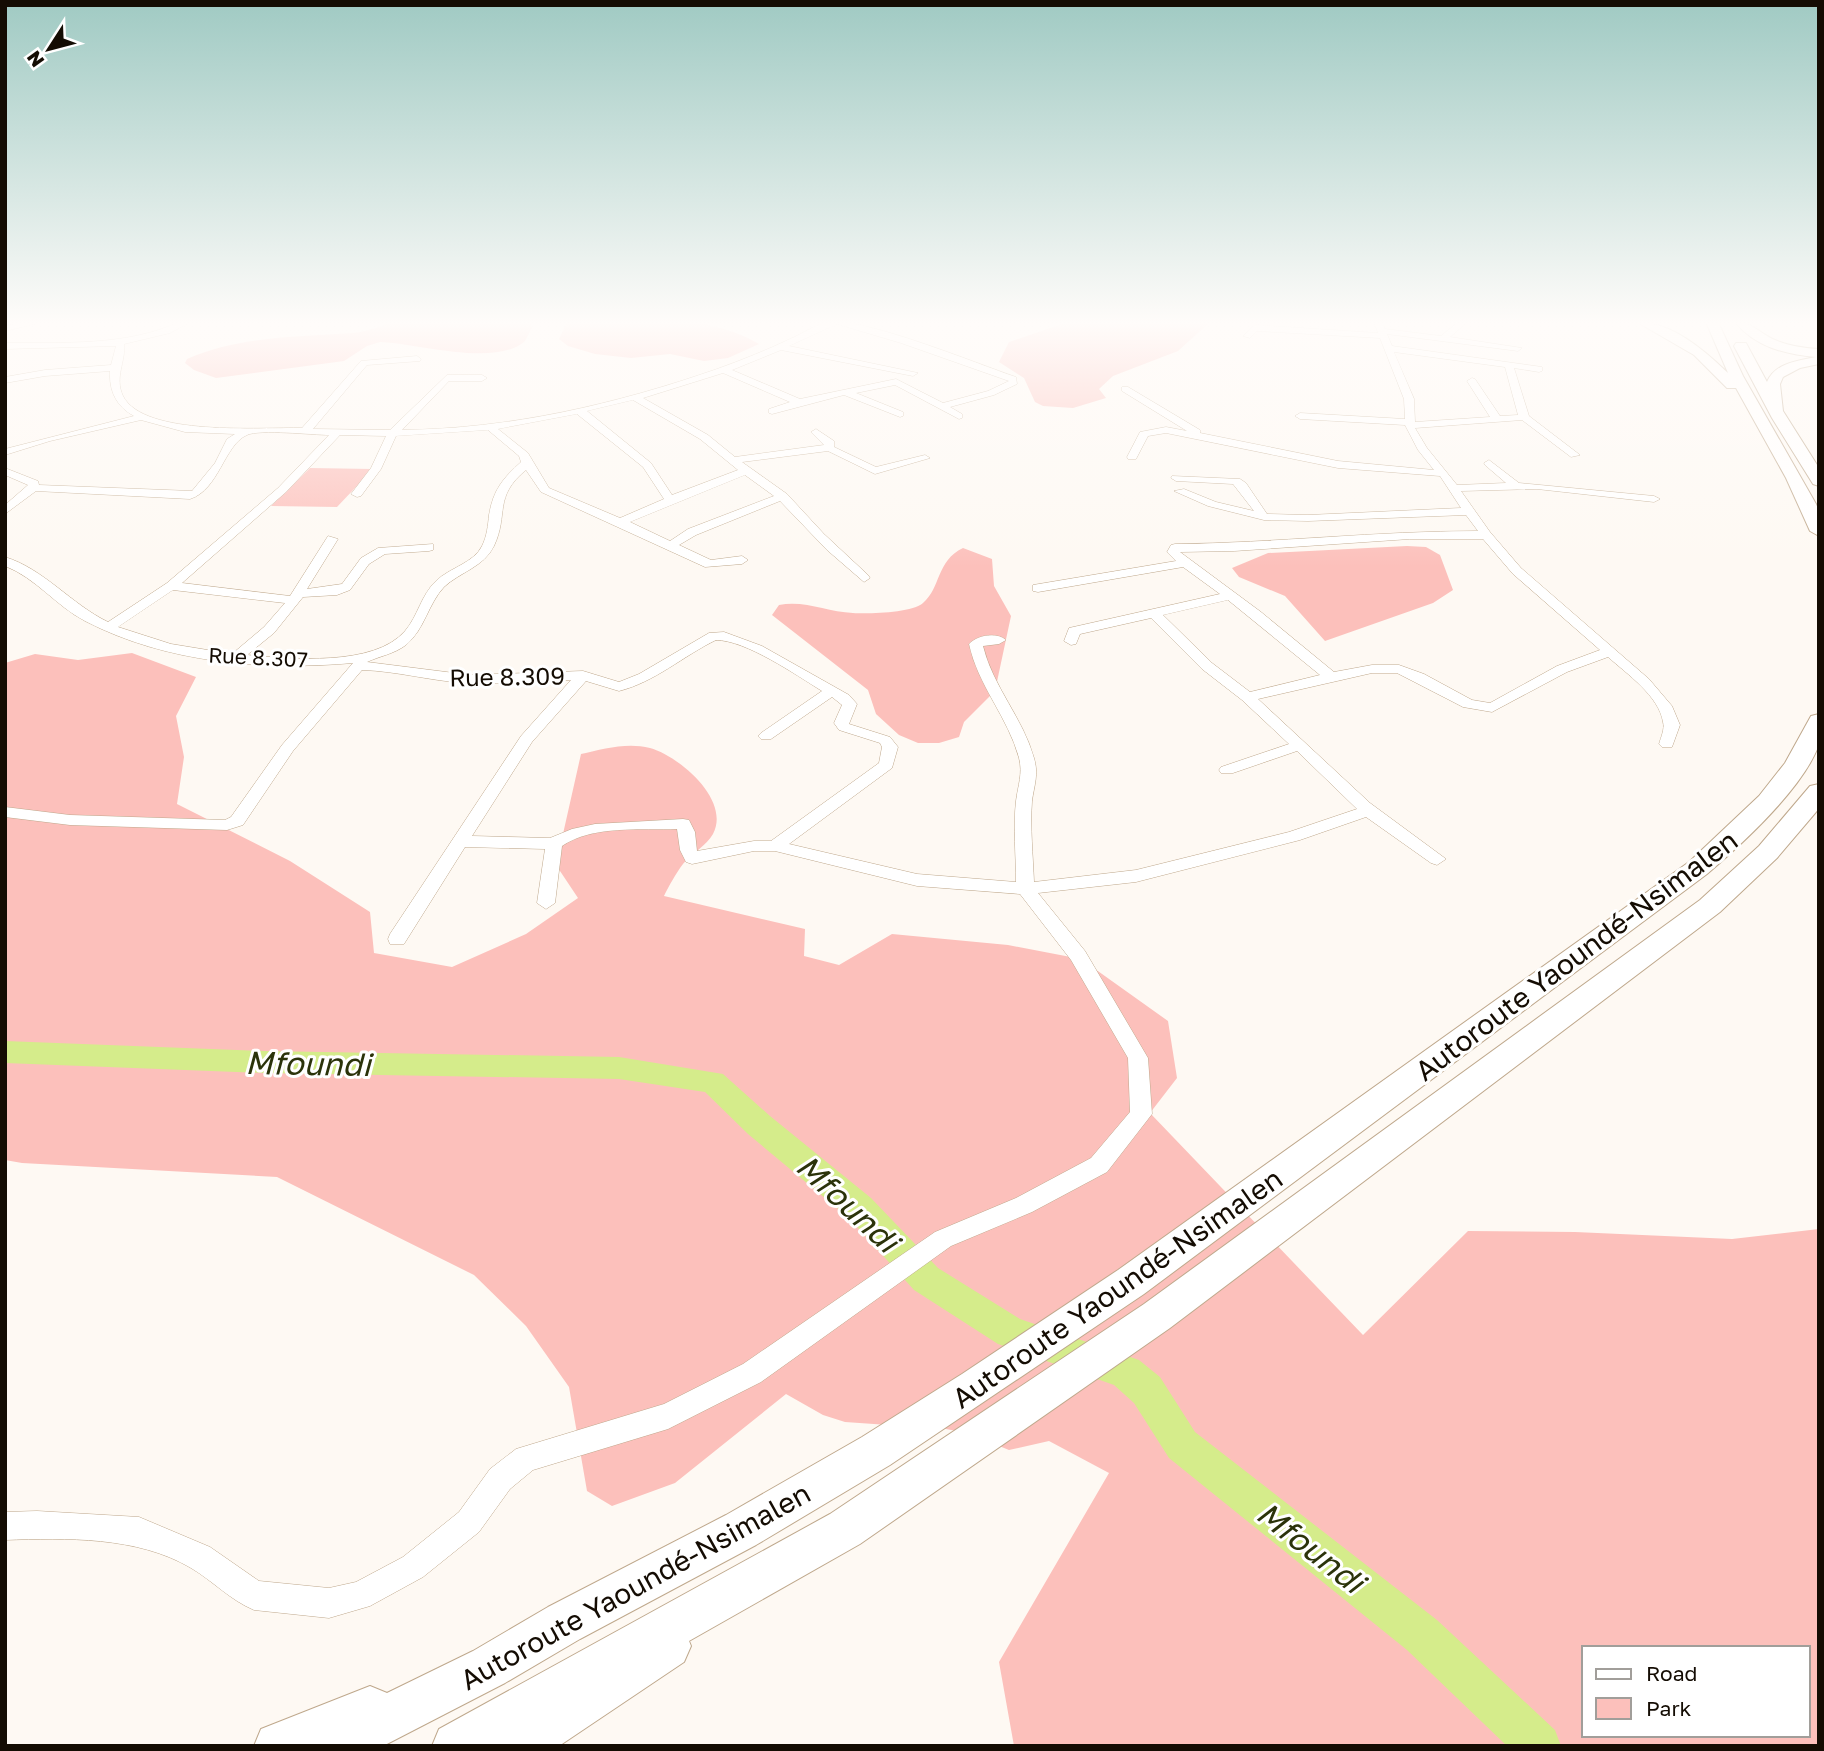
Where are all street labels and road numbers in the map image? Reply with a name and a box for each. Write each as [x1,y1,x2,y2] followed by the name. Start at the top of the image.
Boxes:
[208,641,308,673] street label: Rue 8.307
[449,660,565,692] street label: Rue 8.309
[1408,823,1744,1087] street label: Autoroute Yaoundé-Nsimalen
[946,1161,1288,1415] street label: Autoroute Yaoundé-Nsimalen
[454,1476,816,1696] street label: Autoroute Yaoundé-Nsimalen

